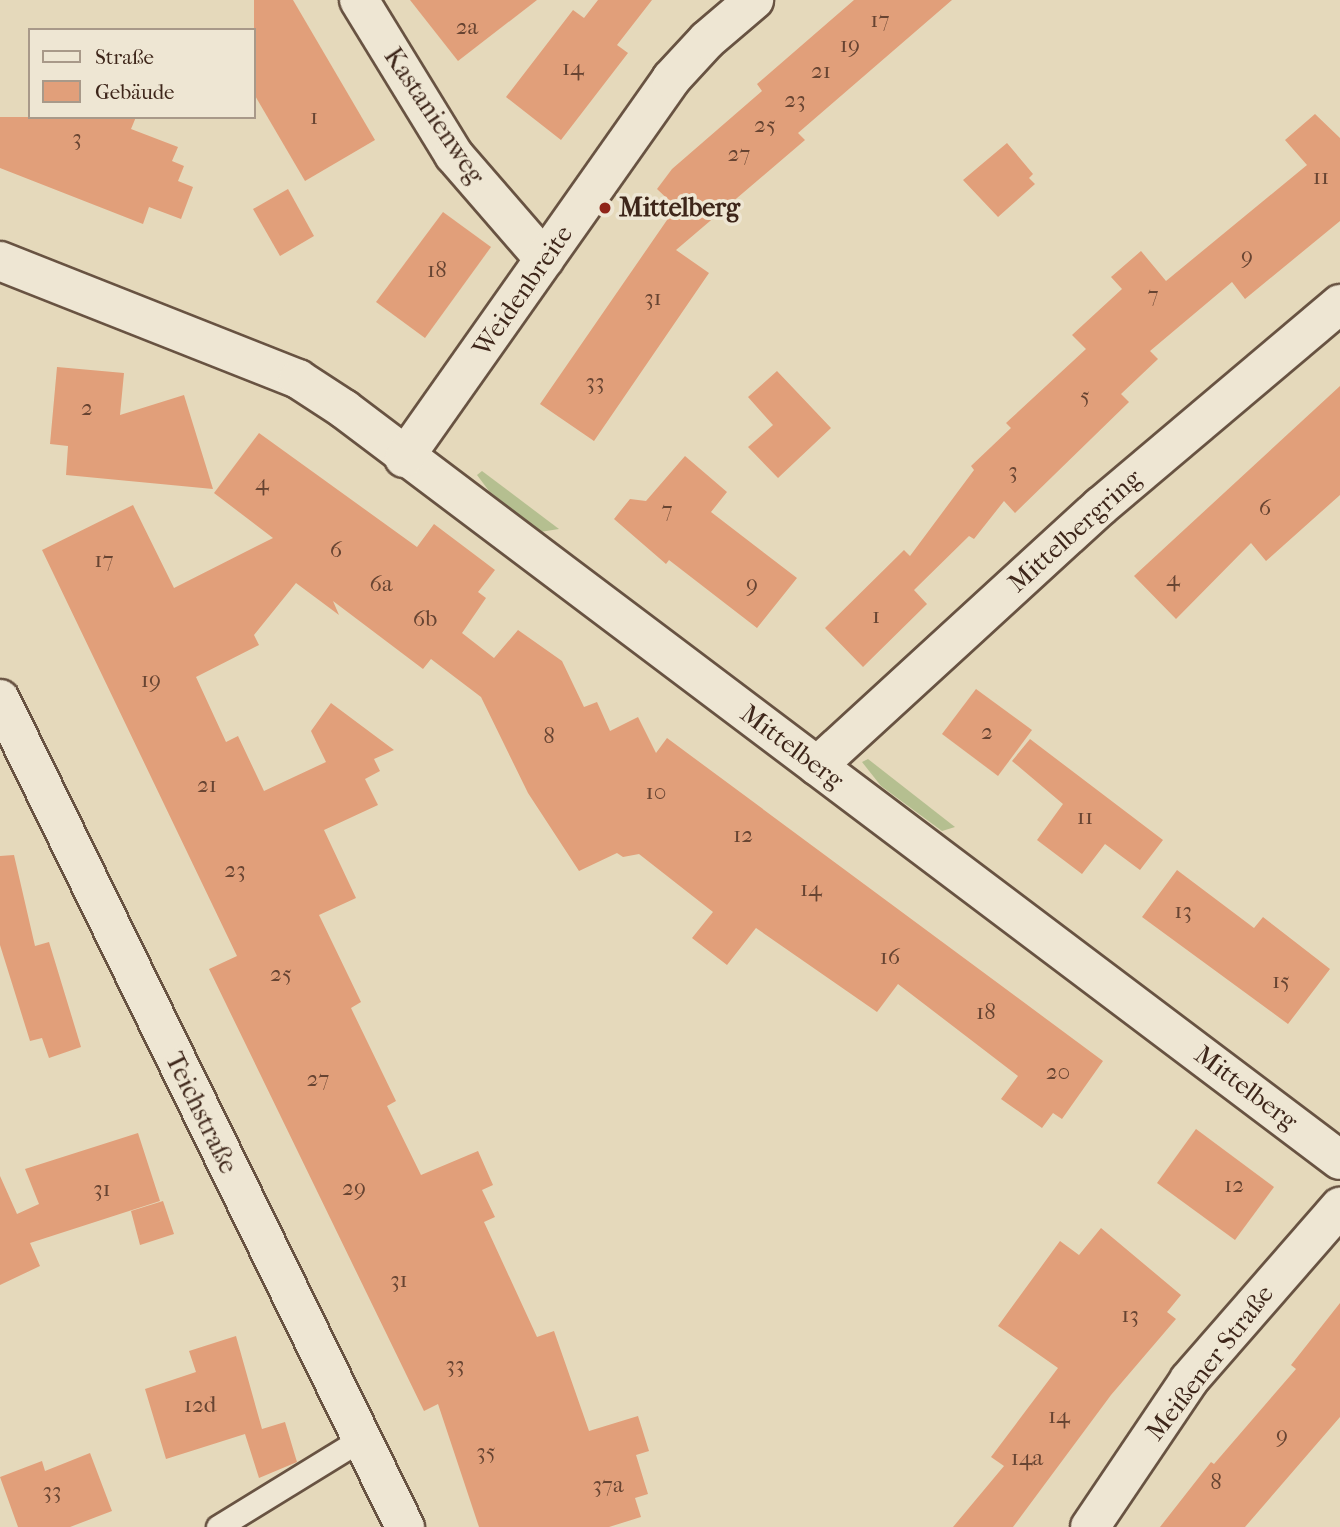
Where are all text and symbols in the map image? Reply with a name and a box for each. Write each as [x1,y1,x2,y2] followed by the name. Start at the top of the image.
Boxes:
[870,6,890,34] house number: 17
[456,13,478,41] house number: 2a
[28,28,256,119] legend
[840,31,860,59] house number: 19
[377,42,491,190] street label: Kastanienweg
[95,45,154,69] text: Straße
[562,54,584,82] house number: 14
[811,57,831,85] house number: 21
[95,80,175,104] text: Gebäude
[784,86,806,114] house number: 23
[310,103,318,131] house number: 1
[754,111,776,139] house number: 25
[72,124,82,152] house number: 3
[728,140,750,168] house number: 27
[1313,163,1329,191] house number: 11
[619,192,740,224] place label: Mittelberg
[597,200,613,216] marker: Mittelberg
[466,219,580,363] street label: Weidenbreite
[1241,242,1253,270] house number: 9
[427,256,447,284] house number: 18
[1147,281,1159,309] house number: 7
[644,284,662,312] house number: 31
[586,368,604,396] house number: 33
[1080,382,1090,410] house number: 5
[81,394,93,422] house number: 2
[1008,457,1018,485] house number: 3
[1002,463,1148,599] street label: Mittelbergring
[255,469,269,497] house number: 4
[1259,494,1271,522] house number: 6
[661,496,673,524] house number: 7
[330,536,342,564] house number: 6
[94,546,114,574] house number: 17
[1166,565,1180,593] house number: 4
[369,570,393,598] house number: 6a
[746,570,758,598] house number: 9
[872,602,880,630] house number: 1
[413,605,437,633] house number: 6b
[141,666,161,694] house number: 19
[734,698,850,796] street label: Mittelberg
[981,718,993,746] house number: 2
[543,722,555,750] house number: 8
[197,771,217,799] house number: 21
[646,778,666,806] house number: 10
[1077,803,1093,831] house number: 11
[733,821,753,849] house number: 12
[224,856,246,884] house number: 23
[800,875,822,903] house number: 14
[1174,897,1192,925] house number: 13
[880,943,900,971] house number: 16
[270,960,292,988] house number: 25
[1272,967,1290,995] house number: 15
[976,998,996,1026] house number: 18
[1188,1039,1304,1137] street label: Mittelberg
[158,1047,244,1179] street label: Teichstraße
[1046,1058,1070,1086] house number: 20
[307,1065,329,1093] house number: 27
[1224,1171,1244,1199] house number: 12
[342,1174,366,1202] house number: 29
[93,1175,111,1203] house number: 31
[390,1266,408,1294] house number: 31
[1140,1279,1280,1447] street label: Meißener Straße
[1121,1301,1139,1329] house number: 13
[446,1351,464,1379] house number: 33
[184,1391,216,1419] house number: 12d
[1048,1402,1070,1430] house number: 14
[1276,1421,1288,1449] house number: 9
[476,1438,496,1466] house number: 35
[1011,1444,1043,1472] house number: 14a
[1210,1468,1222,1496] house number: 8
[592,1471,624,1499] house number: 37a
[43,1477,61,1505] house number: 33

